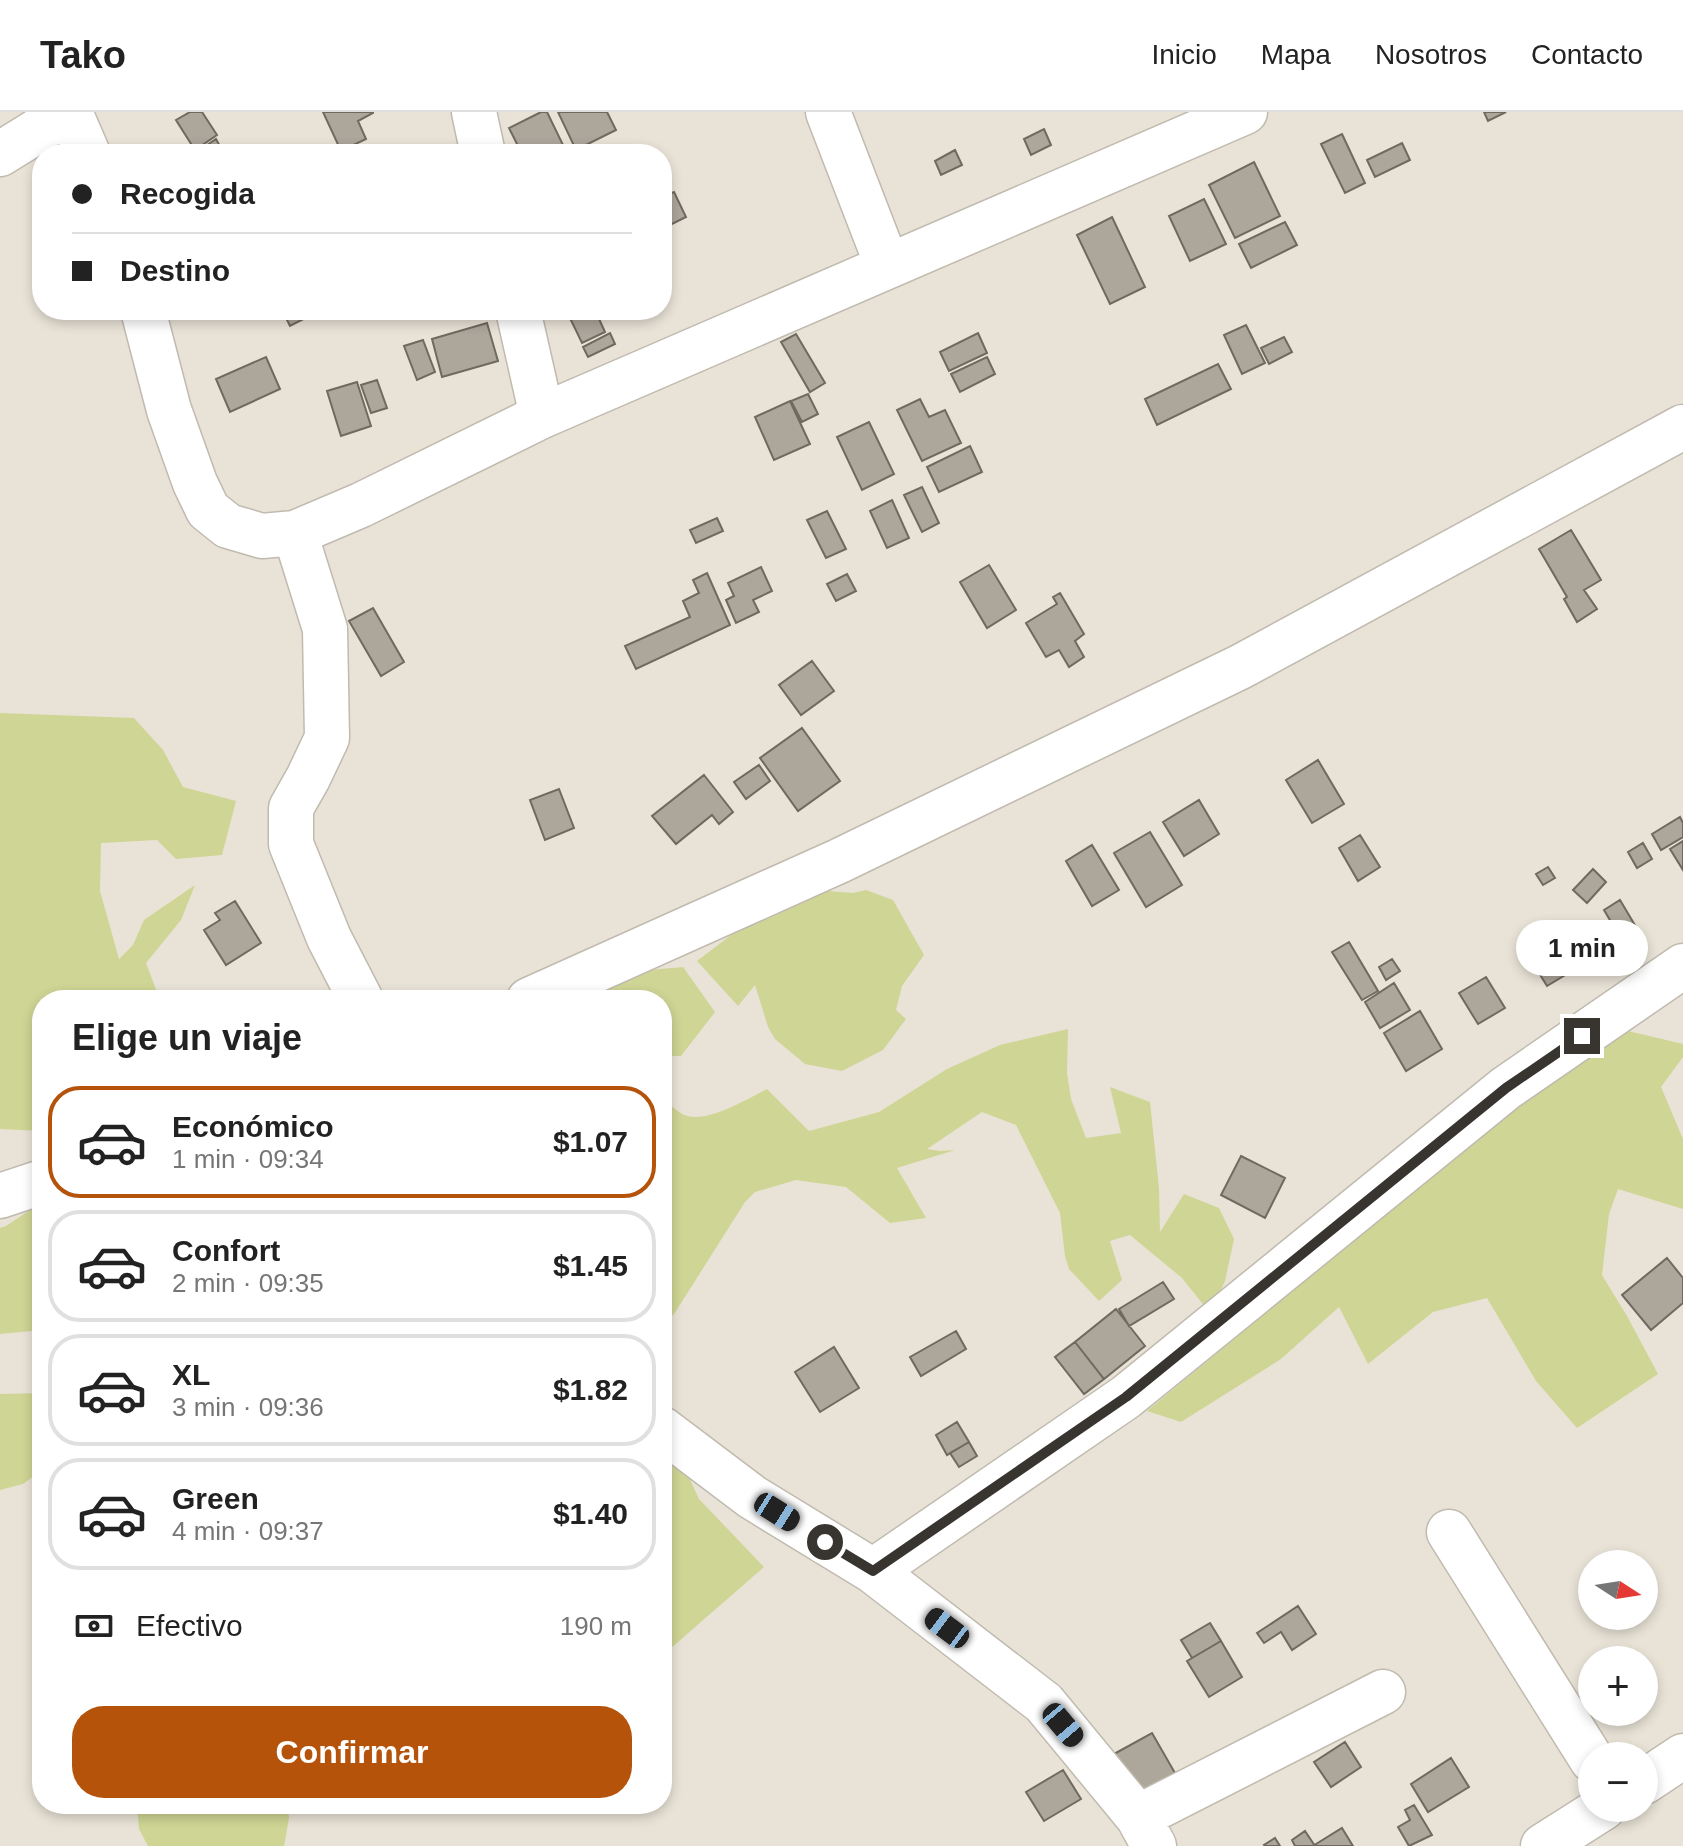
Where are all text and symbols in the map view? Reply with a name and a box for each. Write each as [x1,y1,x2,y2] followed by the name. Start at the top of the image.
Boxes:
[40,34,126,76] text: Tako
[1151,39,1217,70] text: Inicio
[1261,39,1331,70] text: Mapa
[1375,39,1487,70] text: Nosotros
[1531,39,1643,70] text: Contacto
[120,177,255,210] text: Recogida
[120,254,230,287] text: Destino
[1516,920,1648,976] callout: 1 min
[1548,933,1616,963] text: 1 min
[72,1017,302,1058] text: Elige un viaje
[1564,1018,1600,1054] route end
[76,1106,148,1178] icon: car
[172,1110,334,1143] text: Económico
[553,1125,628,1158] text: $1.07
[172,1144,324,1174] text: 1 min · 09:34
[76,1230,148,1302] icon: car
[172,1234,280,1267] text: Confort
[553,1249,628,1282] text: $1.45
[172,1268,324,1298] text: 2 min · 09:35
[76,1354,148,1426] icon: car
[172,1358,210,1391] text: XL
[553,1373,628,1406] text: $1.82
[172,1392,324,1422] text: 3 min · 09:36
[76,1478,148,1550] icon: car
[172,1482,259,1515] text: Green
[750,1489,804,1535] car
[553,1497,628,1530] text: $1.40
[172,1516,324,1546] text: 4 min · 09:37
[807,1524,843,1560] route start
[1578,1550,1658,1630] north arrow
[1578,1550,1658,1822] map controls
[72,1604,116,1648] icon: cash
[921,1604,973,1652] car
[136,1609,243,1642] text: Efectivo
[560,1611,632,1641] text: 190 m
[1578,1646,1658,1726] button: +
[1038,1699,1088,1751] car
[72,1706,632,1798] button: Confirmar
[1578,1742,1658,1822] button: −

